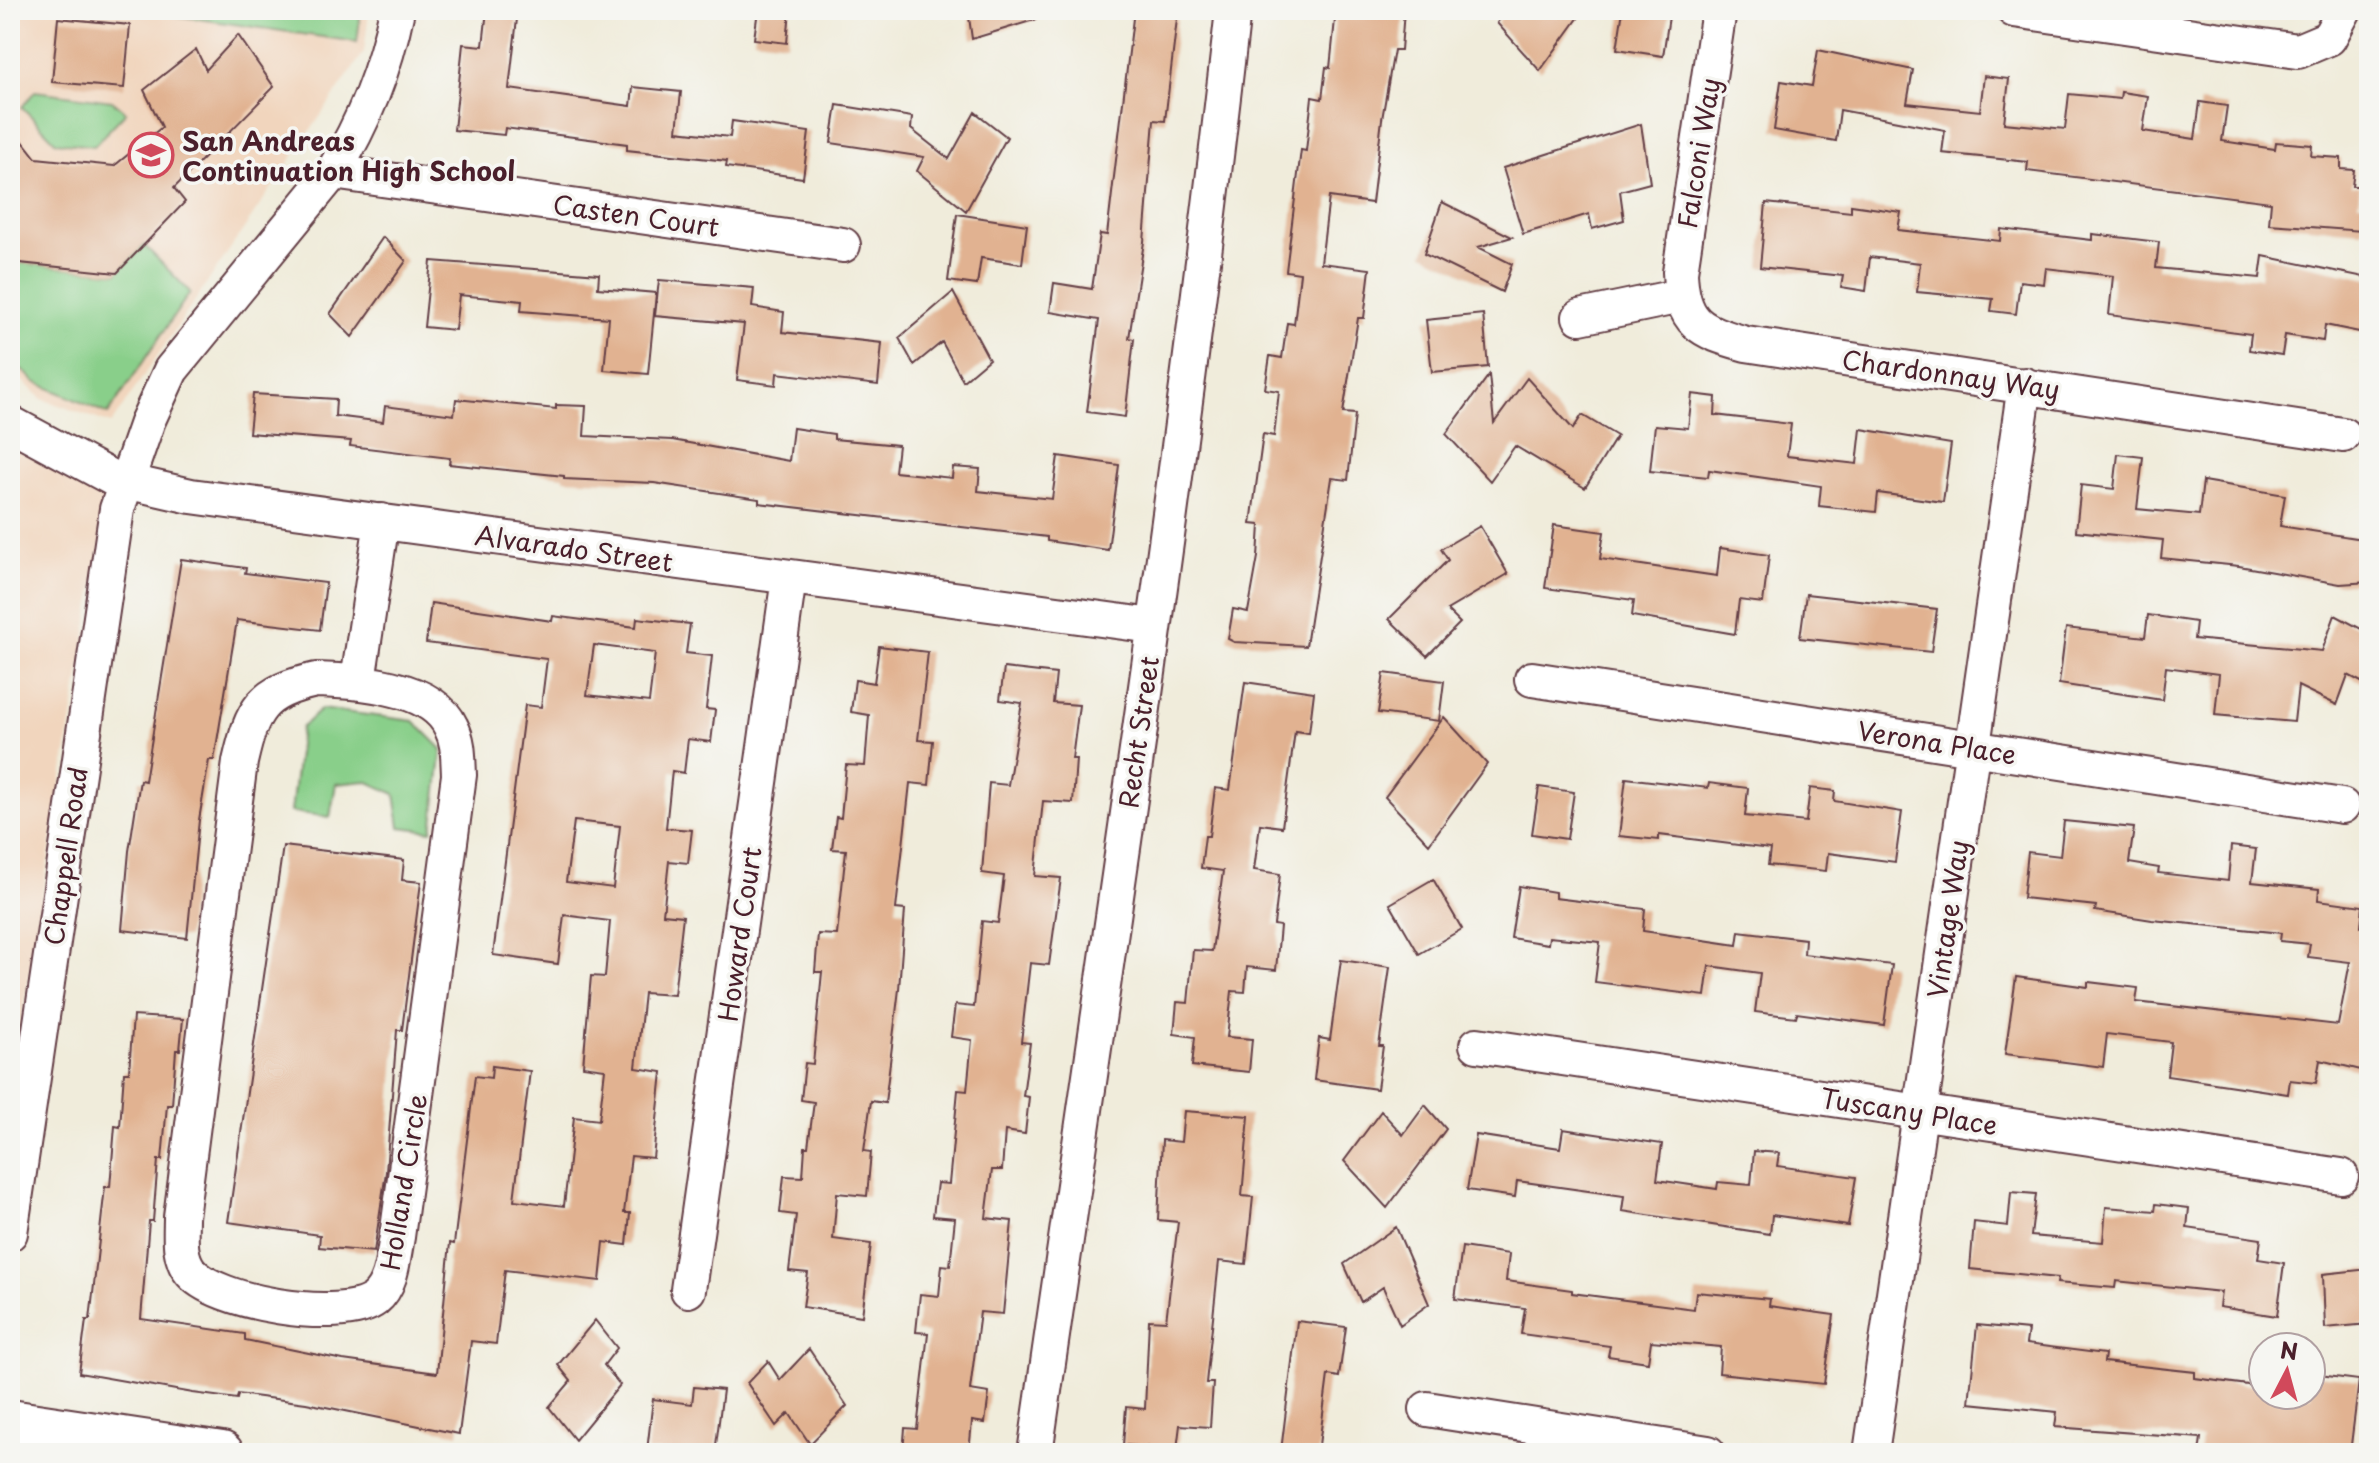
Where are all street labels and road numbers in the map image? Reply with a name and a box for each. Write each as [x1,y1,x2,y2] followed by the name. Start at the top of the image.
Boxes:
[1667,75,1729,231] street label: Falconi Way
[550,184,722,246] street label: Casten Court
[1840,339,2062,409] street label: Chardonnay Way
[473,515,675,581] street label: Alvarado Street
[1108,653,1168,810] street label: Recht Street
[1855,710,2019,774] street label: Verona Place
[33,764,97,948] street label: Chappell Road
[1917,837,1977,1001] street label: Vintage Way
[707,844,771,1024] street label: Howard Court
[1818,1078,2000,1144] street label: Tuscany Place
[370,1091,436,1273] street label: Holland Circle

